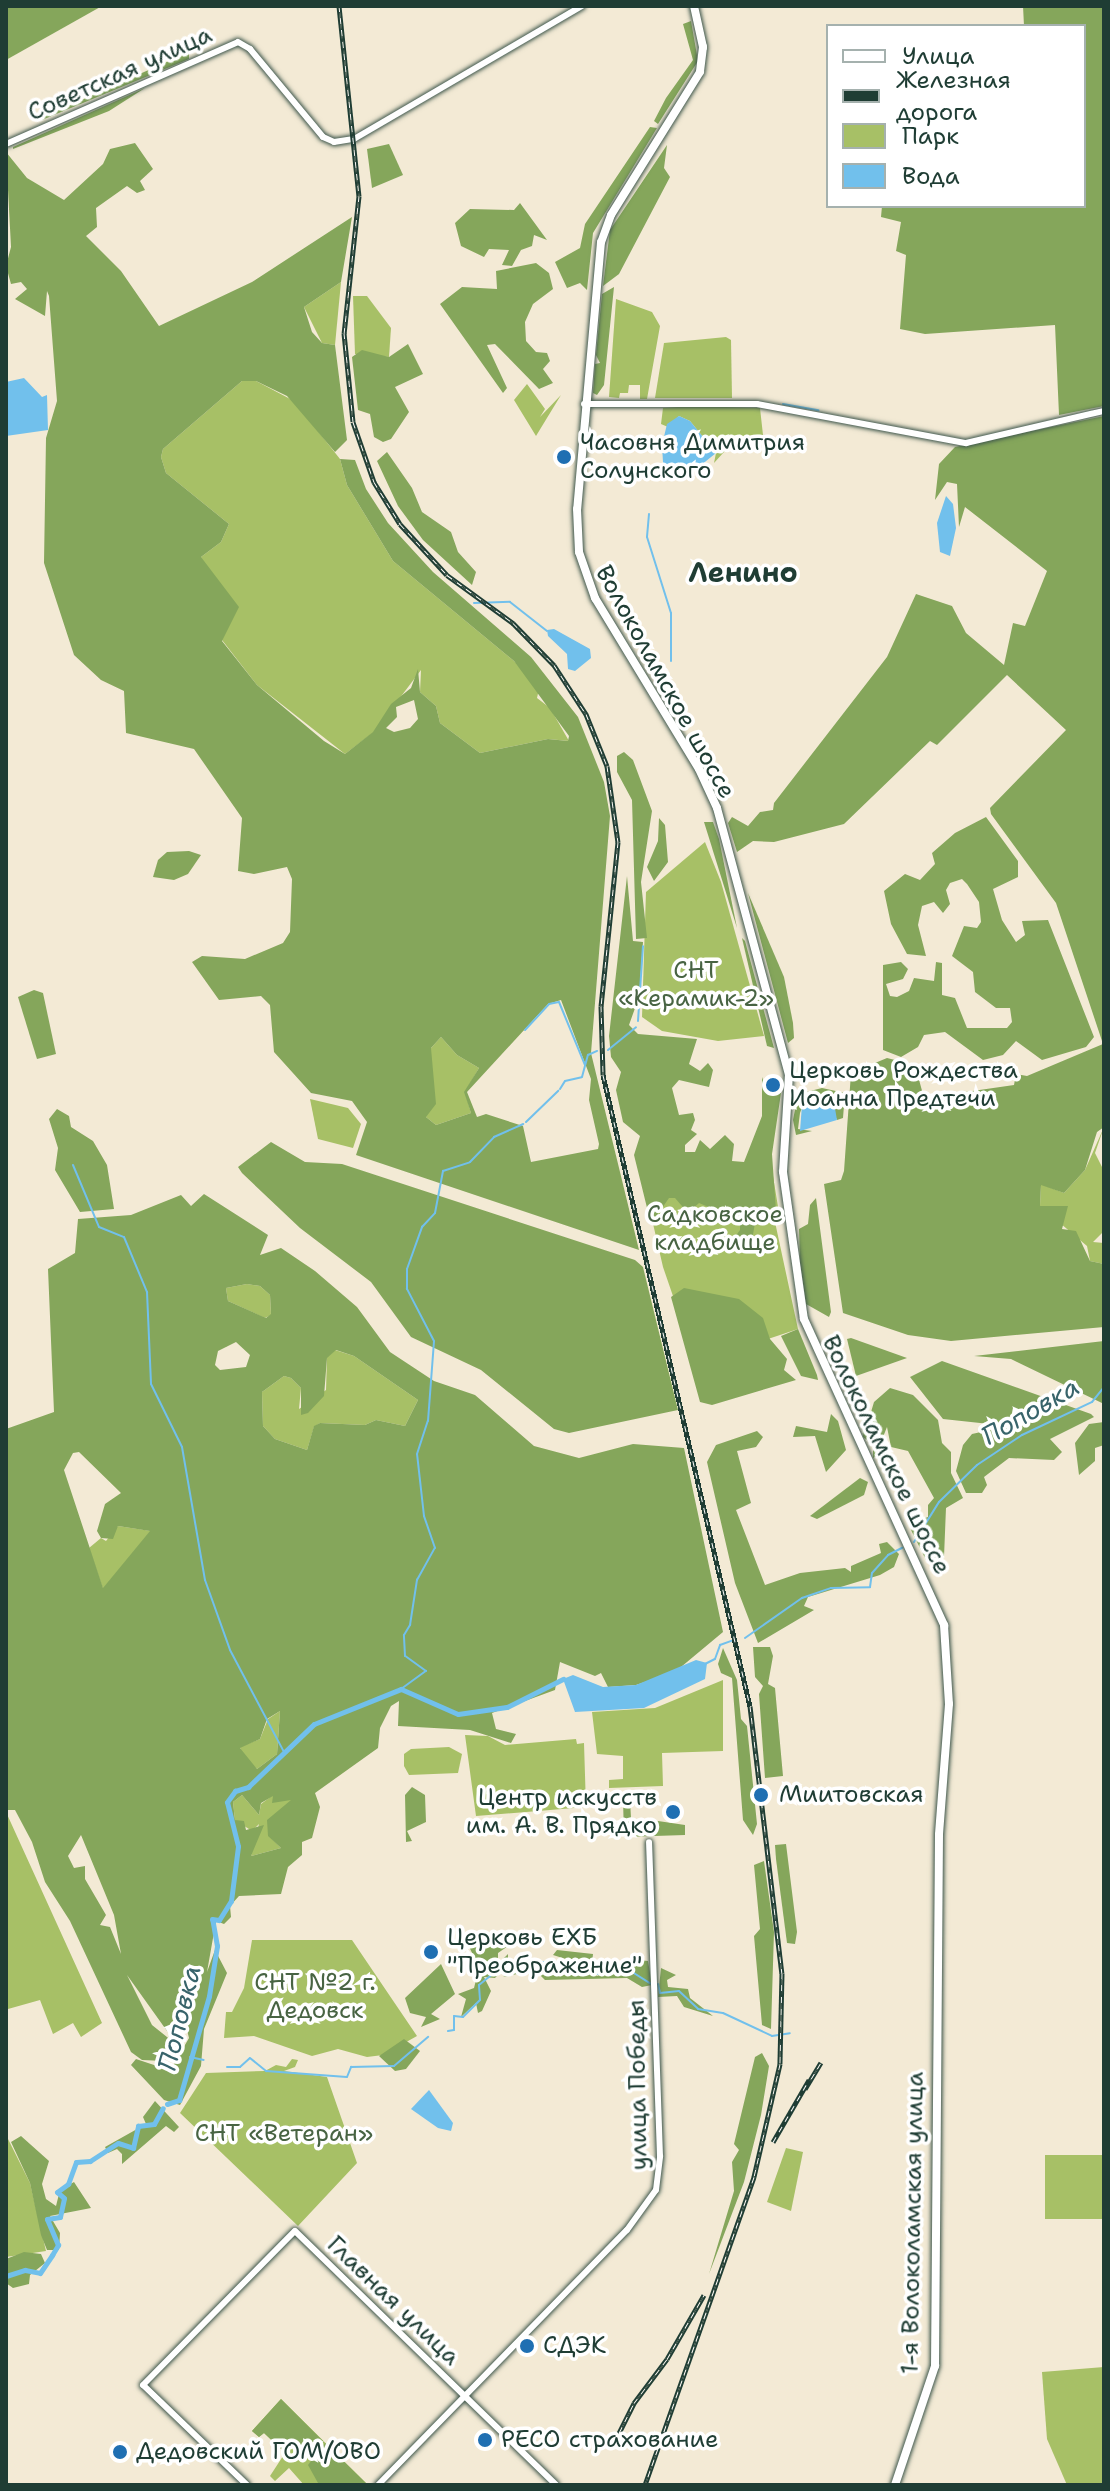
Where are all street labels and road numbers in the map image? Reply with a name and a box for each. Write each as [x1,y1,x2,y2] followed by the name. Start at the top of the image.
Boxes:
[23,20,217,128] street label: Советская улица
[589,560,741,804] street label: Волоколамское шоссе
[816,1331,956,1579] street label: Волоколамское шоссе
[622,1999,654,2171] street label: улица Победы
[896,2071,930,2375] street label: 1-я Волоколамская улица
[321,2230,465,2372] street label: Главная улица

